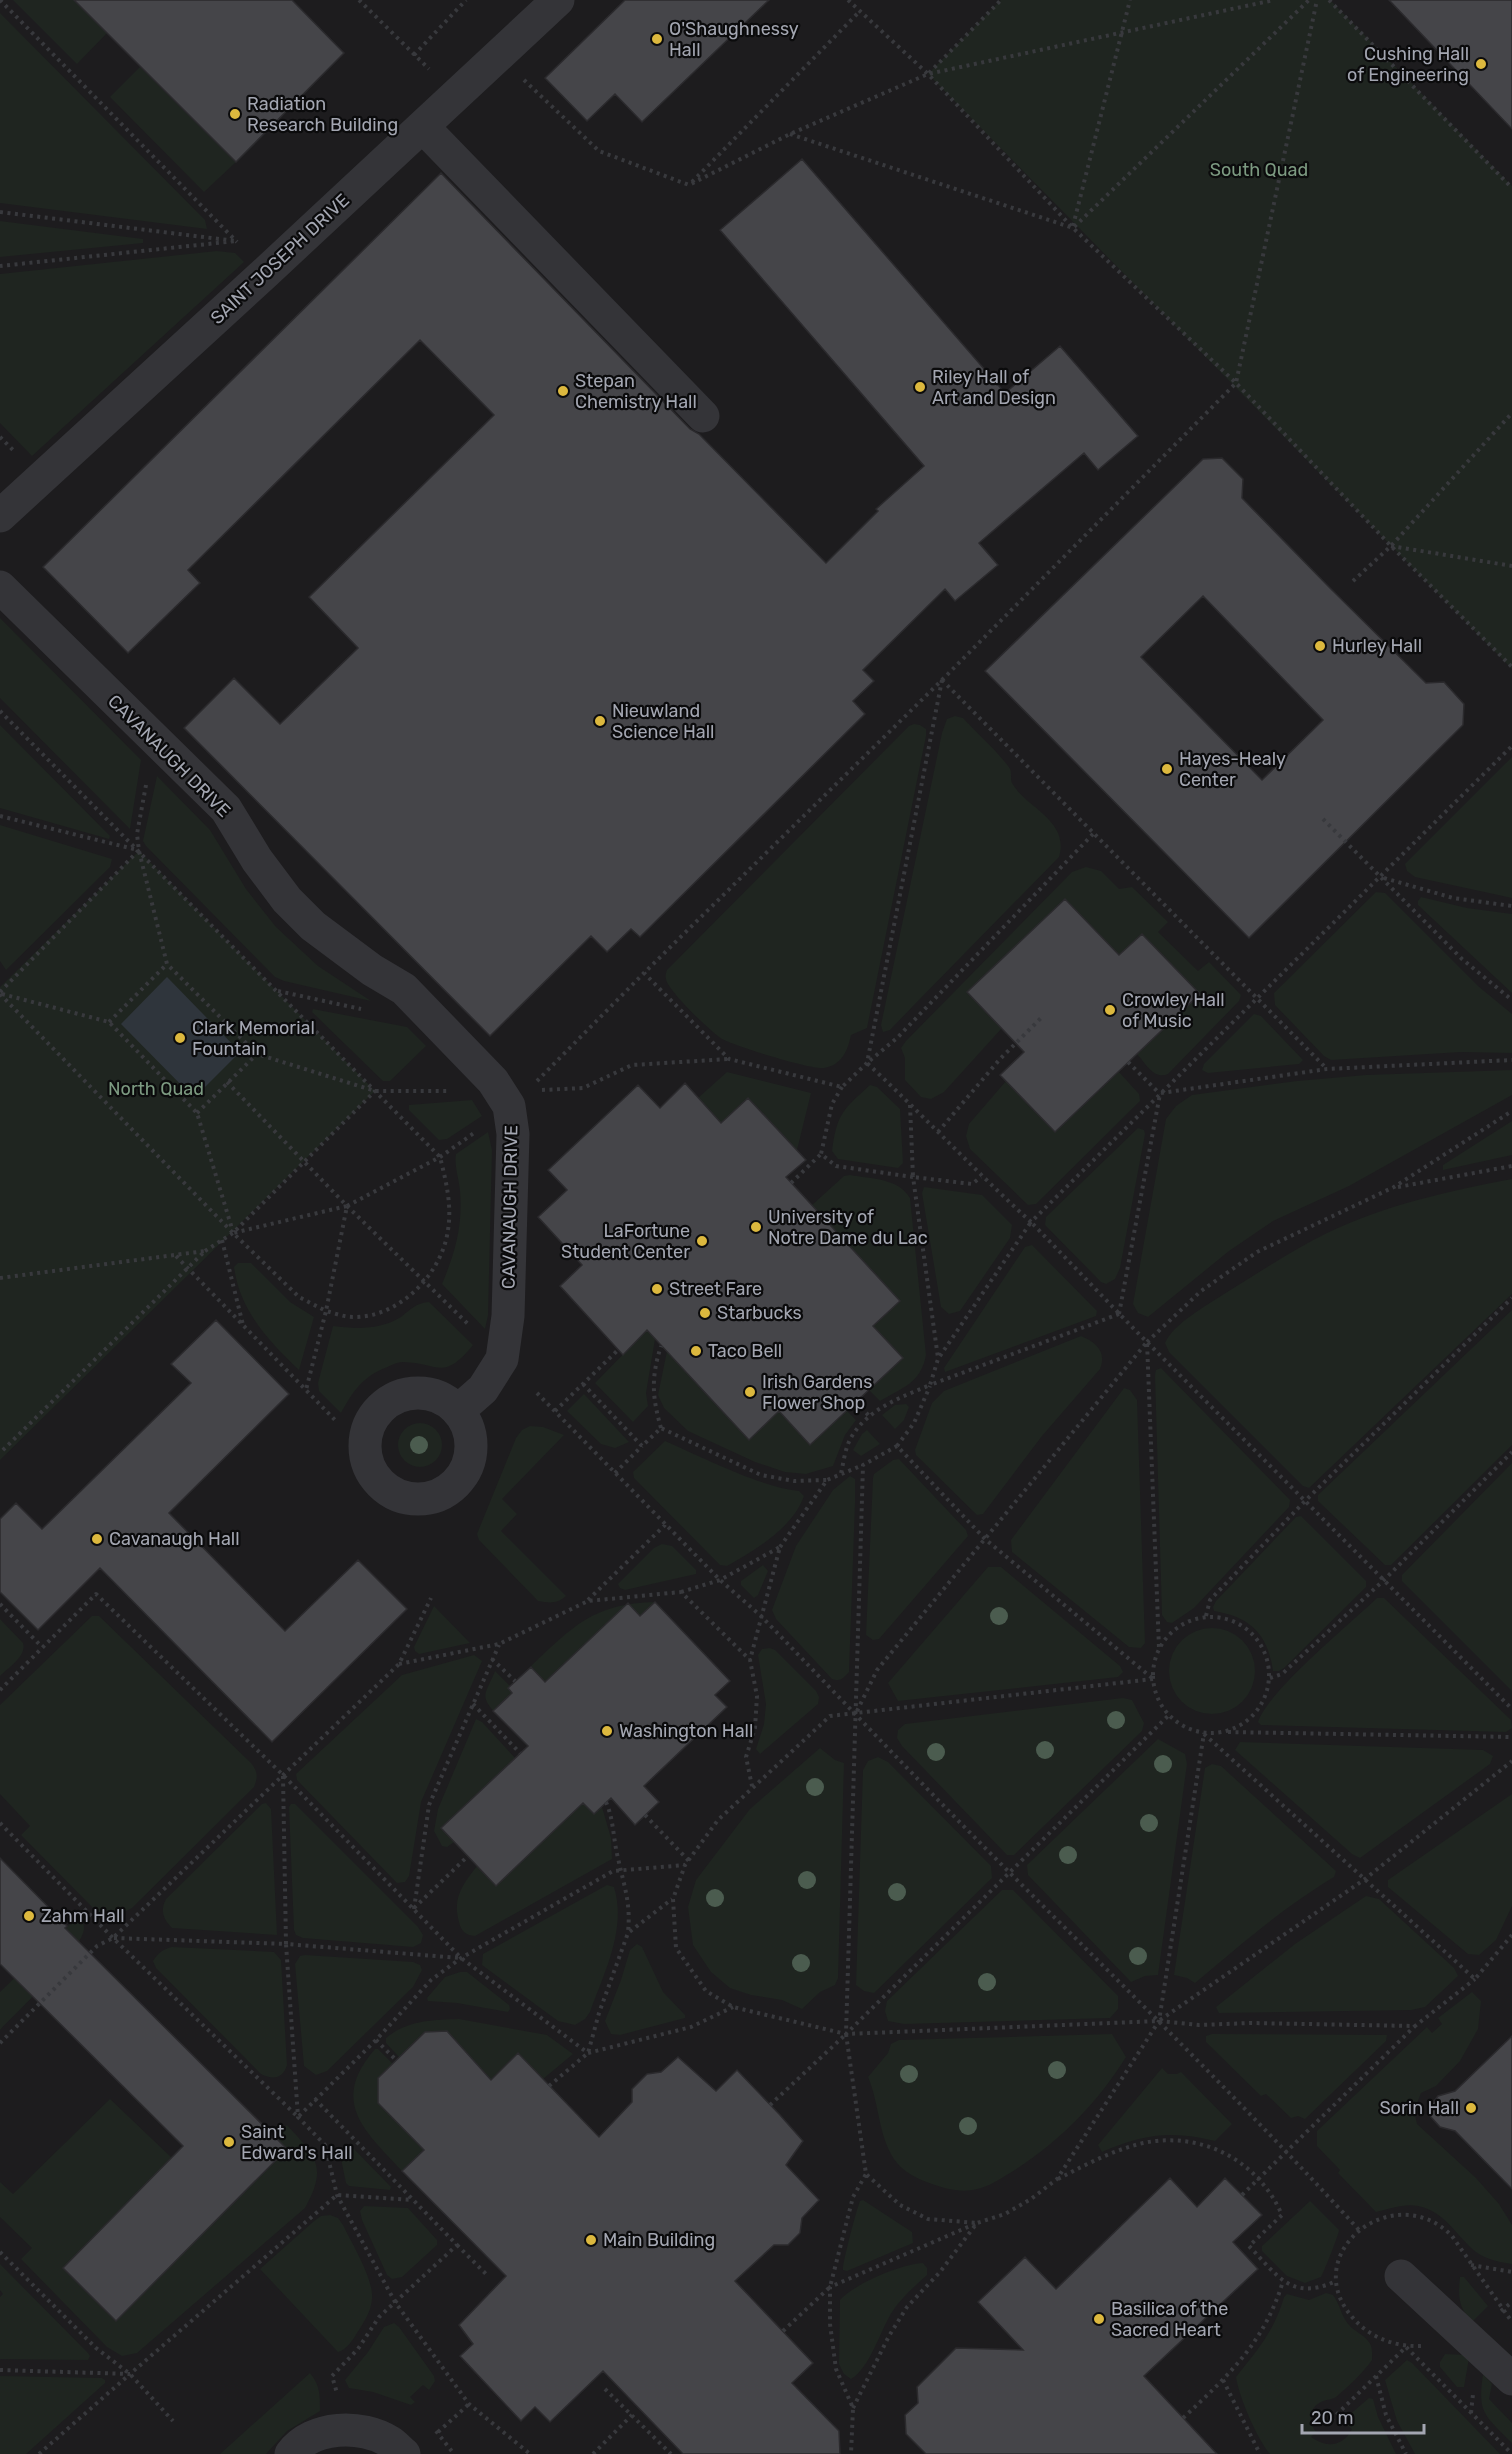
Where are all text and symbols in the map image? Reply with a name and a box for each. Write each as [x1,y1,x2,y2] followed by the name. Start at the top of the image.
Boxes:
[669,18,799,61] place label: O'Shaughnessy Hall
[650,32,664,46] marker: O'Shaughnessy Hall
[1347,43,1469,86] place label: Cushing Hall of Engineering
[1474,57,1488,71] marker: Cushing Hall of Engineering
[247,93,398,136] place label: Radiation Research Building
[228,107,242,121] marker: Radiation Research Building
[1210,159,1308,181] park label: South Quad
[206,189,354,329] street label: SAINT JOSEPH DRIVE
[932,366,1056,409] place label: Riley Hall of Art and Design
[575,370,697,413] place label: Stepan Chemistry Hall
[913,380,927,394] marker: Riley Hall of Art and Design
[556,384,570,398] marker: Stepan Chemistry Hall
[1332,635,1422,657] place label: Hurley Hall
[1313,639,1327,653] marker: Hurley Hall
[103,690,235,822] street label: CAVANAUGH DRIVE
[612,700,714,743] place label: Nieuwland Science Hall
[593,714,607,728] marker: Nieuwland Science Hall
[1179,748,1286,791] place label: Hayes-Healy Center
[1160,762,1174,776] marker: Hayes-Healy Center
[1122,989,1225,1032] place label: Crowley Hall of Music
[1103,1003,1117,1017] marker: Crowley Hall of Music
[192,1017,315,1060] place label: Clark Memorial Fountain
[173,1031,187,1045] marker: Clark Memorial Fountain
[108,1078,204,1100] park label: North Quad
[498,1125,522,1289] street label: CAVANAUGH DRIVE
[768,1206,928,1249] place label: University of Notre Dame du Lac
[561,1220,690,1263] place label: LaFortune Student Center
[749,1220,763,1234] marker: University of Notre Dame du Lac
[695,1234,709,1248] marker: LaFortune Student Center
[669,1278,762,1300] place label: Street Fare
[650,1282,664,1296] marker: Street Fare
[717,1302,802,1324] place label: Starbucks
[698,1306,712,1320] marker: Starbucks
[708,1340,782,1362] place label: Taco Bell
[689,1344,703,1358] marker: Taco Bell
[762,1371,872,1414] place label: Irish Gardens Flower Shop
[743,1385,757,1399] marker: Irish Gardens Flower Shop
[109,1528,240,1550] place label: Cavanaugh Hall
[90,1532,104,1546] marker: Cavanaugh Hall
[619,1720,753,1742] place label: Washington Hall
[600,1724,614,1738] marker: Washington Hall
[41,1905,125,1927] place label: Zahm Hall
[22,1909,36,1923] marker: Zahm Hall
[1379,2097,1459,2119] place label: Sorin Hall
[1464,2101,1478,2115] marker: Sorin Hall
[241,2121,353,2164] place label: Saint Edward's Hall
[222,2135,236,2149] marker: Saint Edward's Hall
[603,2229,715,2251] place label: Main Building
[584,2233,598,2247] marker: Main Building
[1111,2298,1228,2341] place label: Basilica of the Sacred Heart
[1092,2312,1106,2326] marker: Basilica of the Sacred Heart
[1302,2397,1424,2435] scale bar
[1311,2407,1353,2429] text: 20 m

